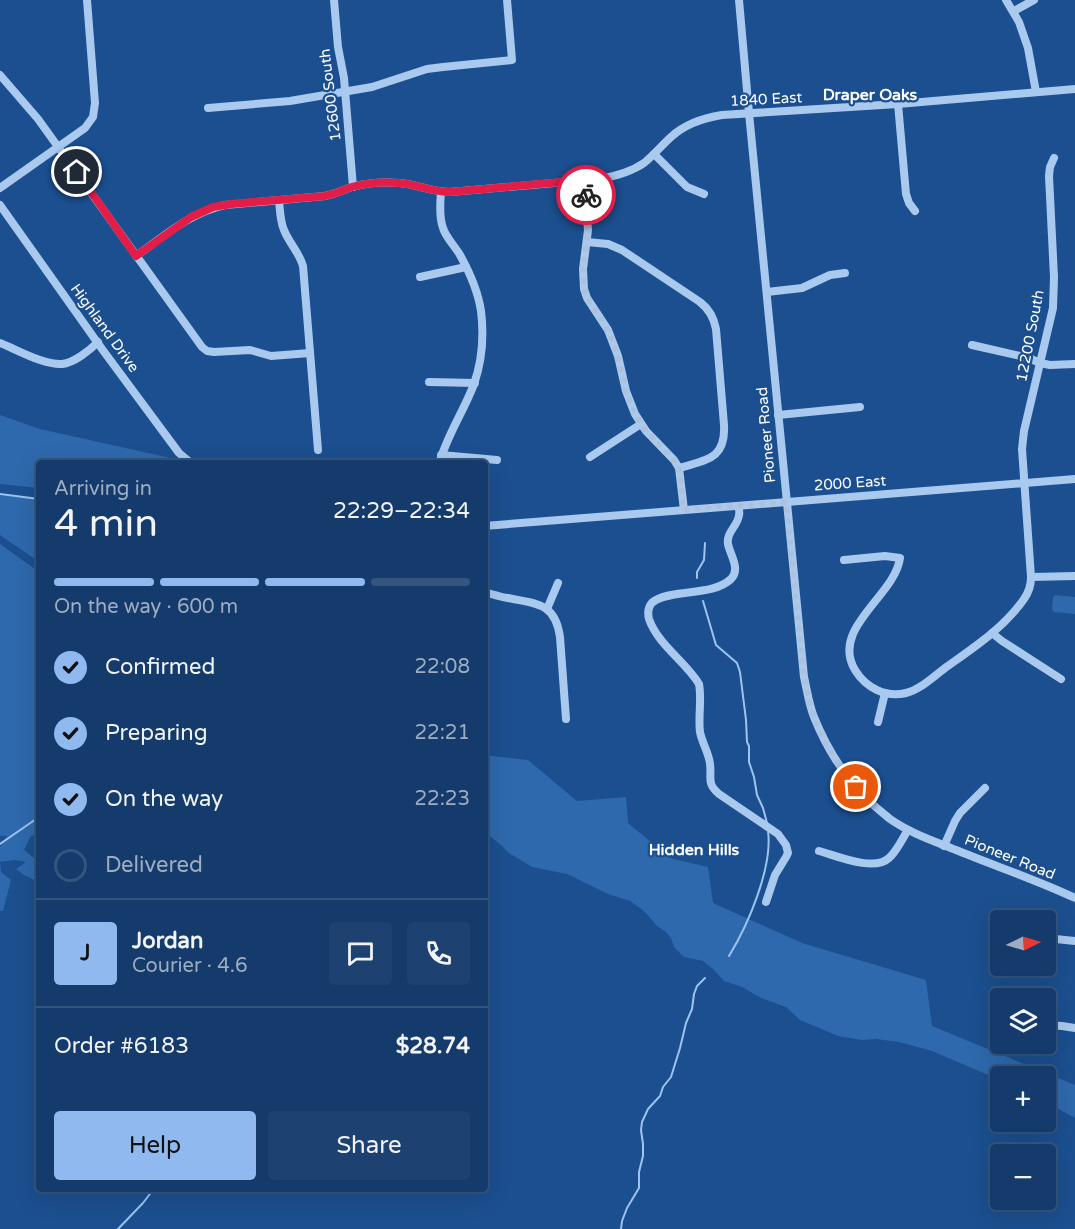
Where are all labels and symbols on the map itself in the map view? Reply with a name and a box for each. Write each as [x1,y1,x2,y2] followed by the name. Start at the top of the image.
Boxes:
[315,48,345,142] street label: 12600 South
[823,85,918,105] district label: Draper Oaks
[729,88,803,110] street label: 1840 East
[51,146,102,197] pin
[556,165,616,225] courier
[67,280,143,376] street label: Highland Drive
[1012,288,1048,384] street label: 12200 South
[753,386,779,484] street label: Pioneer Road
[813,471,887,495] street label: 2000 East
[830,761,881,812] pin
[962,831,1058,883] street label: Pioneer Road
[649,840,740,860] district label: Hidden Hills
[990,910,1056,976] north arrow

